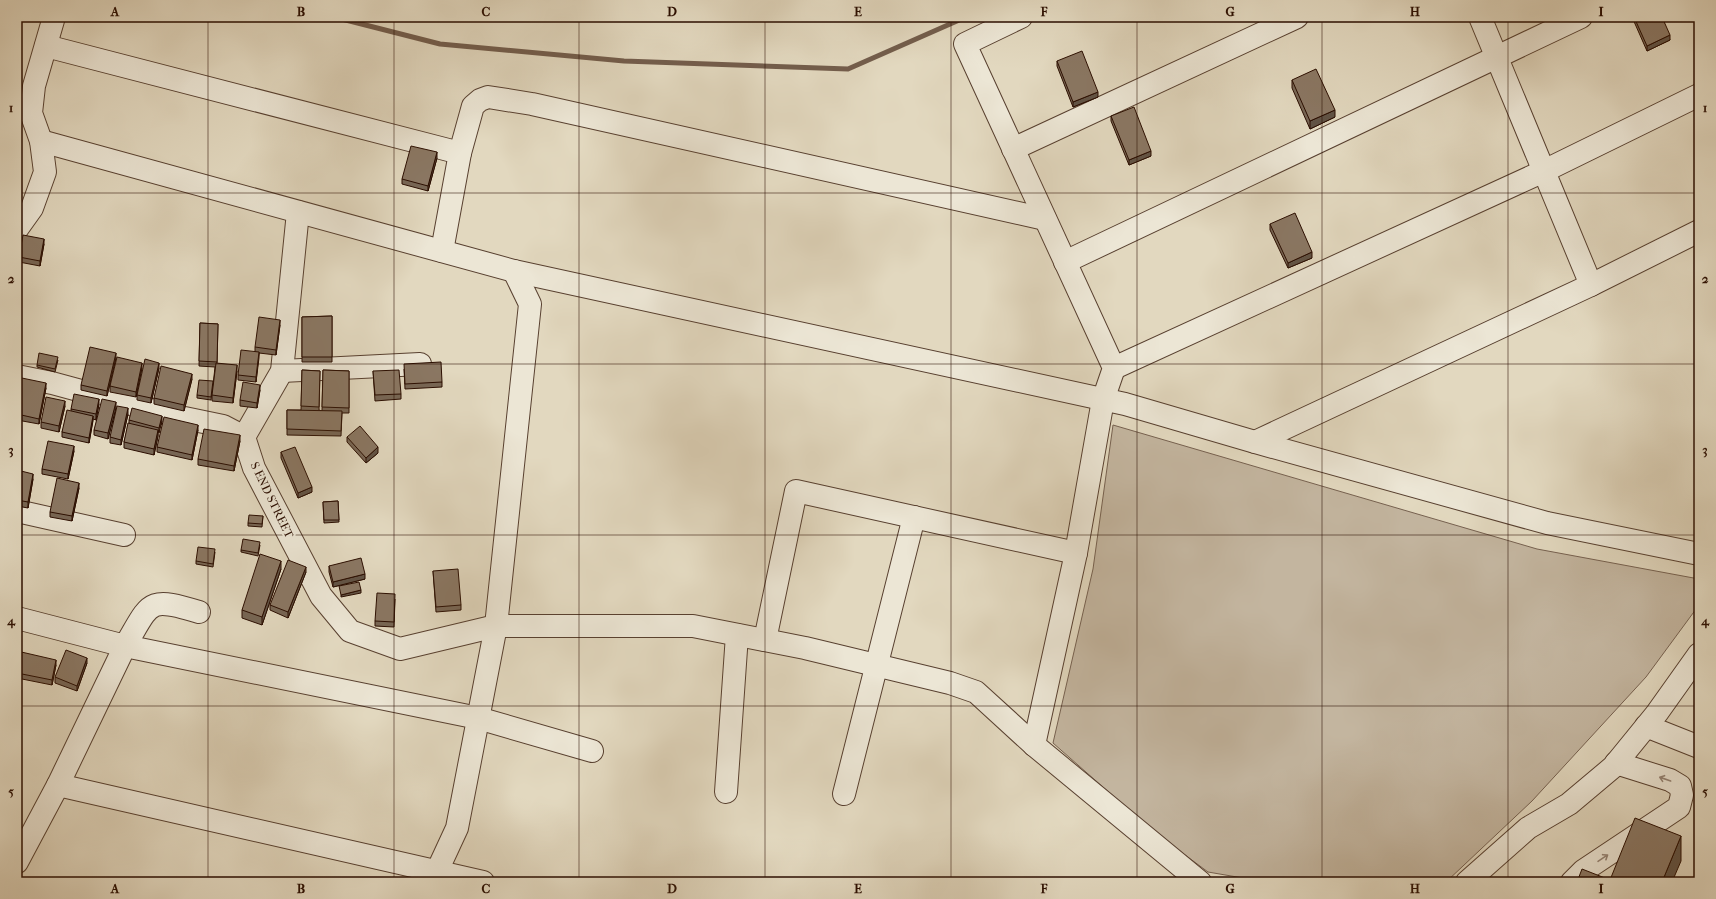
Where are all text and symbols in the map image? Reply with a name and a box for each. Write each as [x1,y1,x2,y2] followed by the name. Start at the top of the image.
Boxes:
[110,4,120,19] text: A
[297,4,306,19] text: B
[482,4,491,19] text: C
[667,4,677,19] text: D
[854,4,862,19] text: E
[1040,4,1048,19] text: F
[1225,4,1235,19] text: G
[1410,4,1421,19] text: H
[1598,4,1604,19] text: I
[9,100,14,115] text: 1
[1703,100,1708,115] text: 1
[8,271,15,286] text: 2
[1702,271,1709,286] text: 2
[8,442,14,458] text: 3
[1702,442,1708,458] text: 3
[248,460,297,541] street label: S END STREET
[6,613,16,629] text: 4
[1700,613,1710,629] text: 4
[1659,774,1671,782] one-way arrow
[8,784,14,799] text: 5
[1702,784,1708,799] text: 5
[1597,854,1608,862] one-way arrow
[110,881,120,896] text: A
[297,881,306,896] text: B
[482,881,491,896] text: C
[667,881,677,896] text: D
[854,881,862,896] text: E
[1040,881,1048,896] text: F
[1225,881,1235,896] text: G
[1410,881,1421,896] text: H
[1598,881,1604,896] text: I

